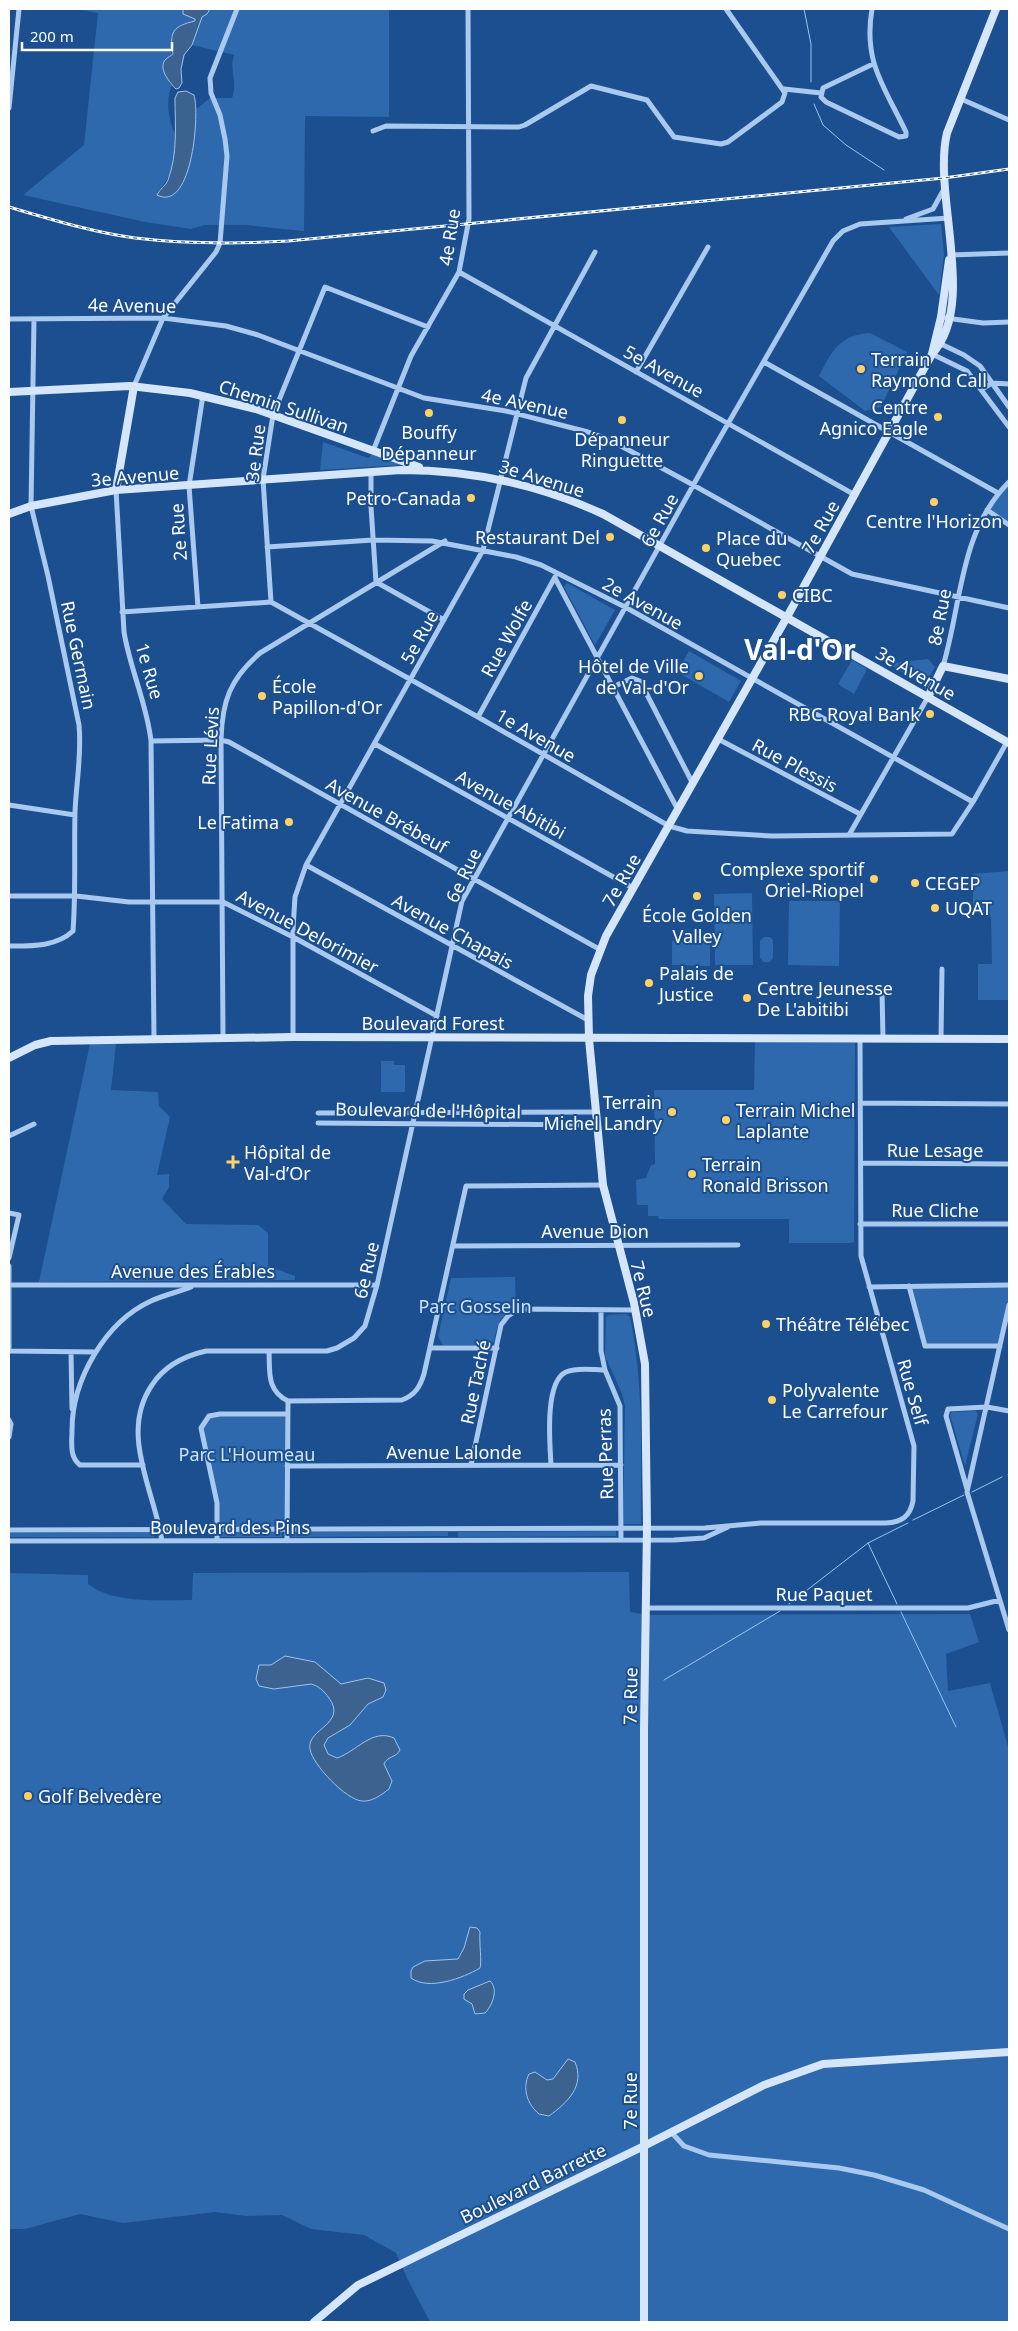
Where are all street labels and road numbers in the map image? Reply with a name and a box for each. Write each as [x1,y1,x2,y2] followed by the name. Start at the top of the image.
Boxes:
[433,207,465,267] street label: 4e Rue
[88,292,176,318] street label: 4e Avenue
[620,339,708,403] street label: 5e Avenue
[216,374,352,438] street label: Chemin Sullivan
[479,382,571,424] street label: 4e Avenue
[240,423,270,483] street label: 3e Rue
[496,454,588,502] street label: 3e Avenue
[90,460,180,492] street label: 3e Avenue
[635,489,683,551] street label: 6e Rue
[796,496,844,558] street label: 7e Rue
[164,502,192,562] street label: 2e Rue
[599,571,687,635] street label: 2e Avenue
[922,586,956,648] street label: 8e Rue
[475,595,537,681] street label: Rue Wolfe
[56,598,102,712] street label: Rue Germain
[395,606,443,668] street label: 5e Rue
[131,640,169,702] street label: 1e Rue
[872,641,960,705] street label: 3e Avenue
[492,703,580,767] street label: 1e Avenue
[196,706,224,786] street label: Rue Lévis
[748,732,842,798] street label: Rue Plessis
[452,764,570,844] street label: Avenue Abitibi
[322,772,453,859] street label: Avenue Brébeuf
[440,844,486,906] street label: 6e Rue
[596,849,646,911] street label: 7e Rue
[233,883,384,979] street label: Avenue Delorimier
[388,888,518,974] street label: Avenue Chapais
[362,1011,505,1035] street label: Boulevard Forest
[335,1096,521,1124] street label: Boulevard de l'Hôpital
[887,1138,983,1162] street label: Rue Lesage
[891,1198,979,1222] street label: Rue Cliche
[541,1219,649,1243] street label: Avenue Dion
[348,1239,384,1301] street label: 6e Rue
[625,1258,663,1320] street label: 7e Rue
[111,1259,275,1283] street label: Avenue des Érables
[454,1338,496,1426] street label: Rue Taché
[892,1356,934,1429] street label: Rue Self
[591,1408,619,1500] street label: Rue Perras
[386,1440,522,1464] street label: Avenue Lalonde
[150,1515,310,1539] street label: Boulevard des Pins
[776,1582,873,1606] street label: Rue Paquet
[617,1667,643,1725] street label: 7e Rue
[618,2072,642,2130] street label: 7e Rue
[456,2137,610,2229] street label: Boulevard Barrette

